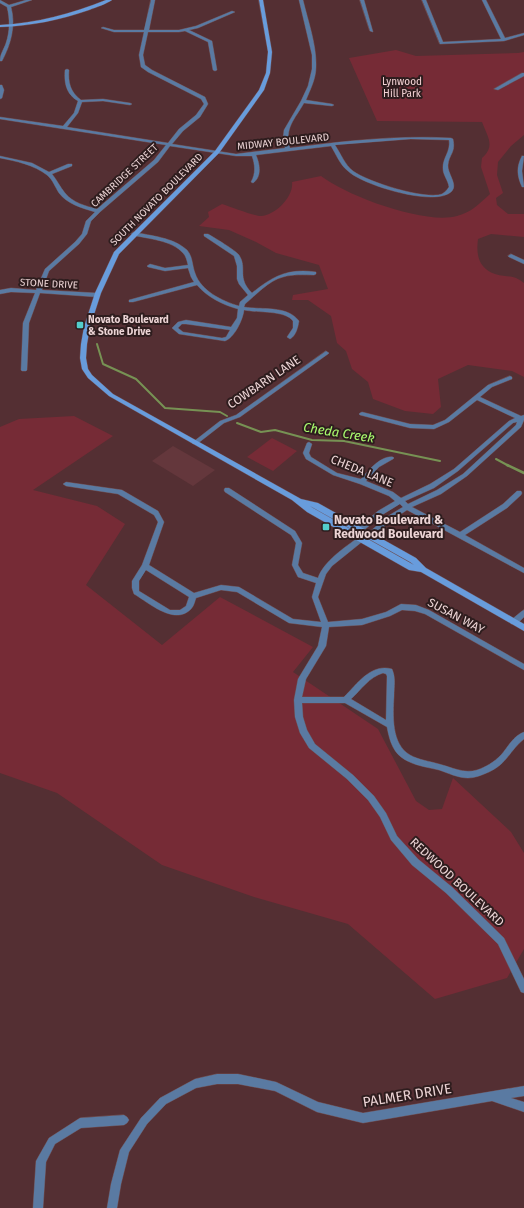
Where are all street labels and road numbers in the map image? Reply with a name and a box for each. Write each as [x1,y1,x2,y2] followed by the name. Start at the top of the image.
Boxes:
[237,131,330,153] street label: MIDWAY BOULEVARD
[89,141,161,210] street label: CAMBRIDGE STREET
[108,151,205,248] street label: SOUTH NOVATO BOULEVARD
[20,276,78,292] street label: STONE DRIVE
[225,352,303,412] street label: COWBARN LANE
[329,452,395,490] street label: CHEDA LANE
[425,595,487,637] street label: SUSAN WAY
[407,835,507,929] street label: REDWOOD BOULEVARD
[361,1080,453,1111] street label: PALMER DRIVE

